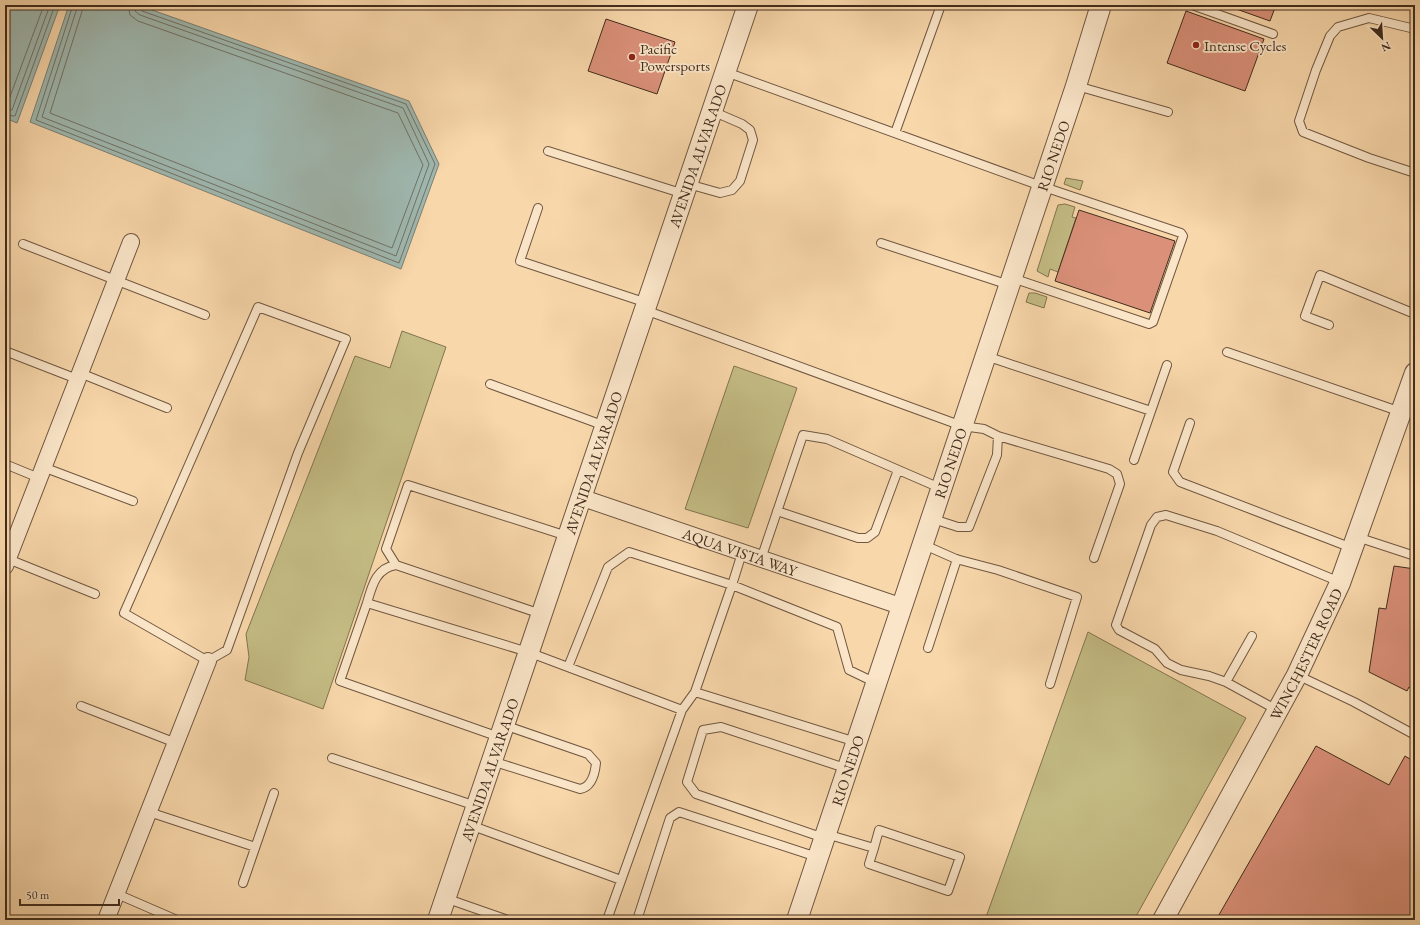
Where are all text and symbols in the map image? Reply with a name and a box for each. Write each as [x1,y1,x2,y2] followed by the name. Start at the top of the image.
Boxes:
[1362,18,1402,58] north arrow
[1204,36,1287,55] place label: Intense Cycles
[640,39,710,75] place label: Pacific Powersports
[1379,39,1393,55] text: N
[1191,40,1201,50] marker: Intense Cycles
[627,52,637,62] marker: Pacific Powersports
[664,81,730,231] street label: AVENIDA ALVARADO
[1032,118,1073,193] street label: RIO NEDO
[560,388,626,538] street label: AVENIDA ALVARADO
[929,425,971,501] street label: RIO NEDO
[679,523,801,580] street label: AQUA VISTA WAY
[1265,585,1346,723] street label: WINCHESTER ROAD
[456,695,522,845] street label: AVENIDA ALVARADO
[826,732,868,808] street label: RIO NEDO
[20,881,119,907] scale bar
[26,887,50,903] text: 50 m

